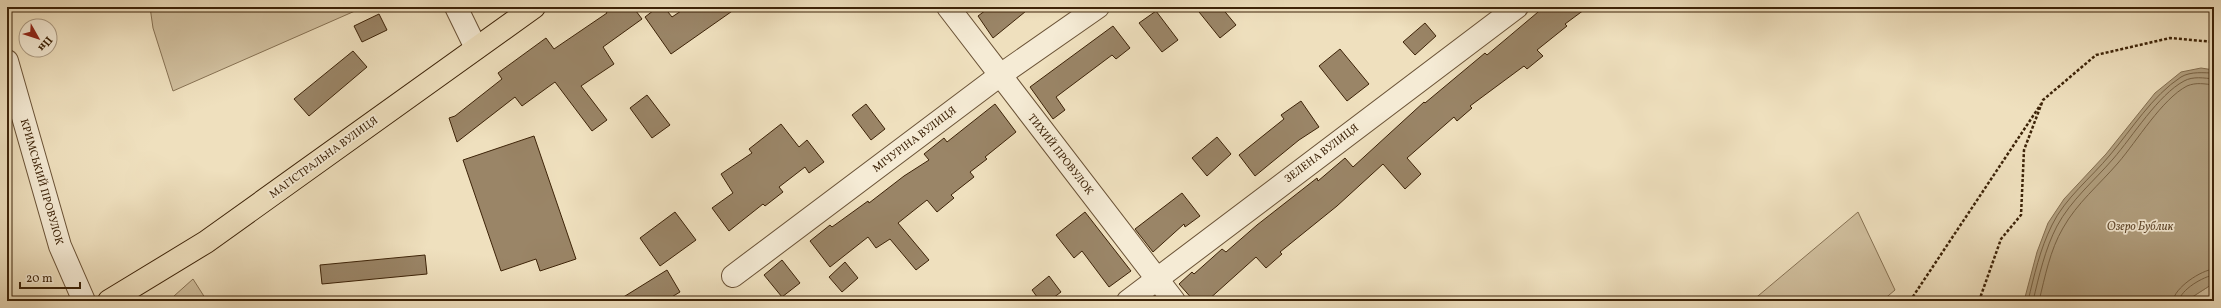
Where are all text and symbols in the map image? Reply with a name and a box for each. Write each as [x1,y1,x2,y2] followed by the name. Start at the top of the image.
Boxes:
[18,18,58,58] north arrow
[34,33,55,54] text: Пн
[870,104,960,176] street label: МІЧУРІНА ВУЛИЦЯ
[1024,111,1097,199] street label: ТИХИЙ ПРОВУЛОК
[267,113,381,203] street label: МАГІСТРАЛЬНА ВУЛИЦЯ
[16,117,66,247] street label: КРИМСЬКИЙ ПРОВУЛОК
[1282,121,1362,187] street label: ЗЕЛЕНА ВУЛИЦЯ
[2107,219,2174,235] water label: Озеро Бублик
[20,264,80,290] scale bar
[26,271,53,287] text: 20 m

